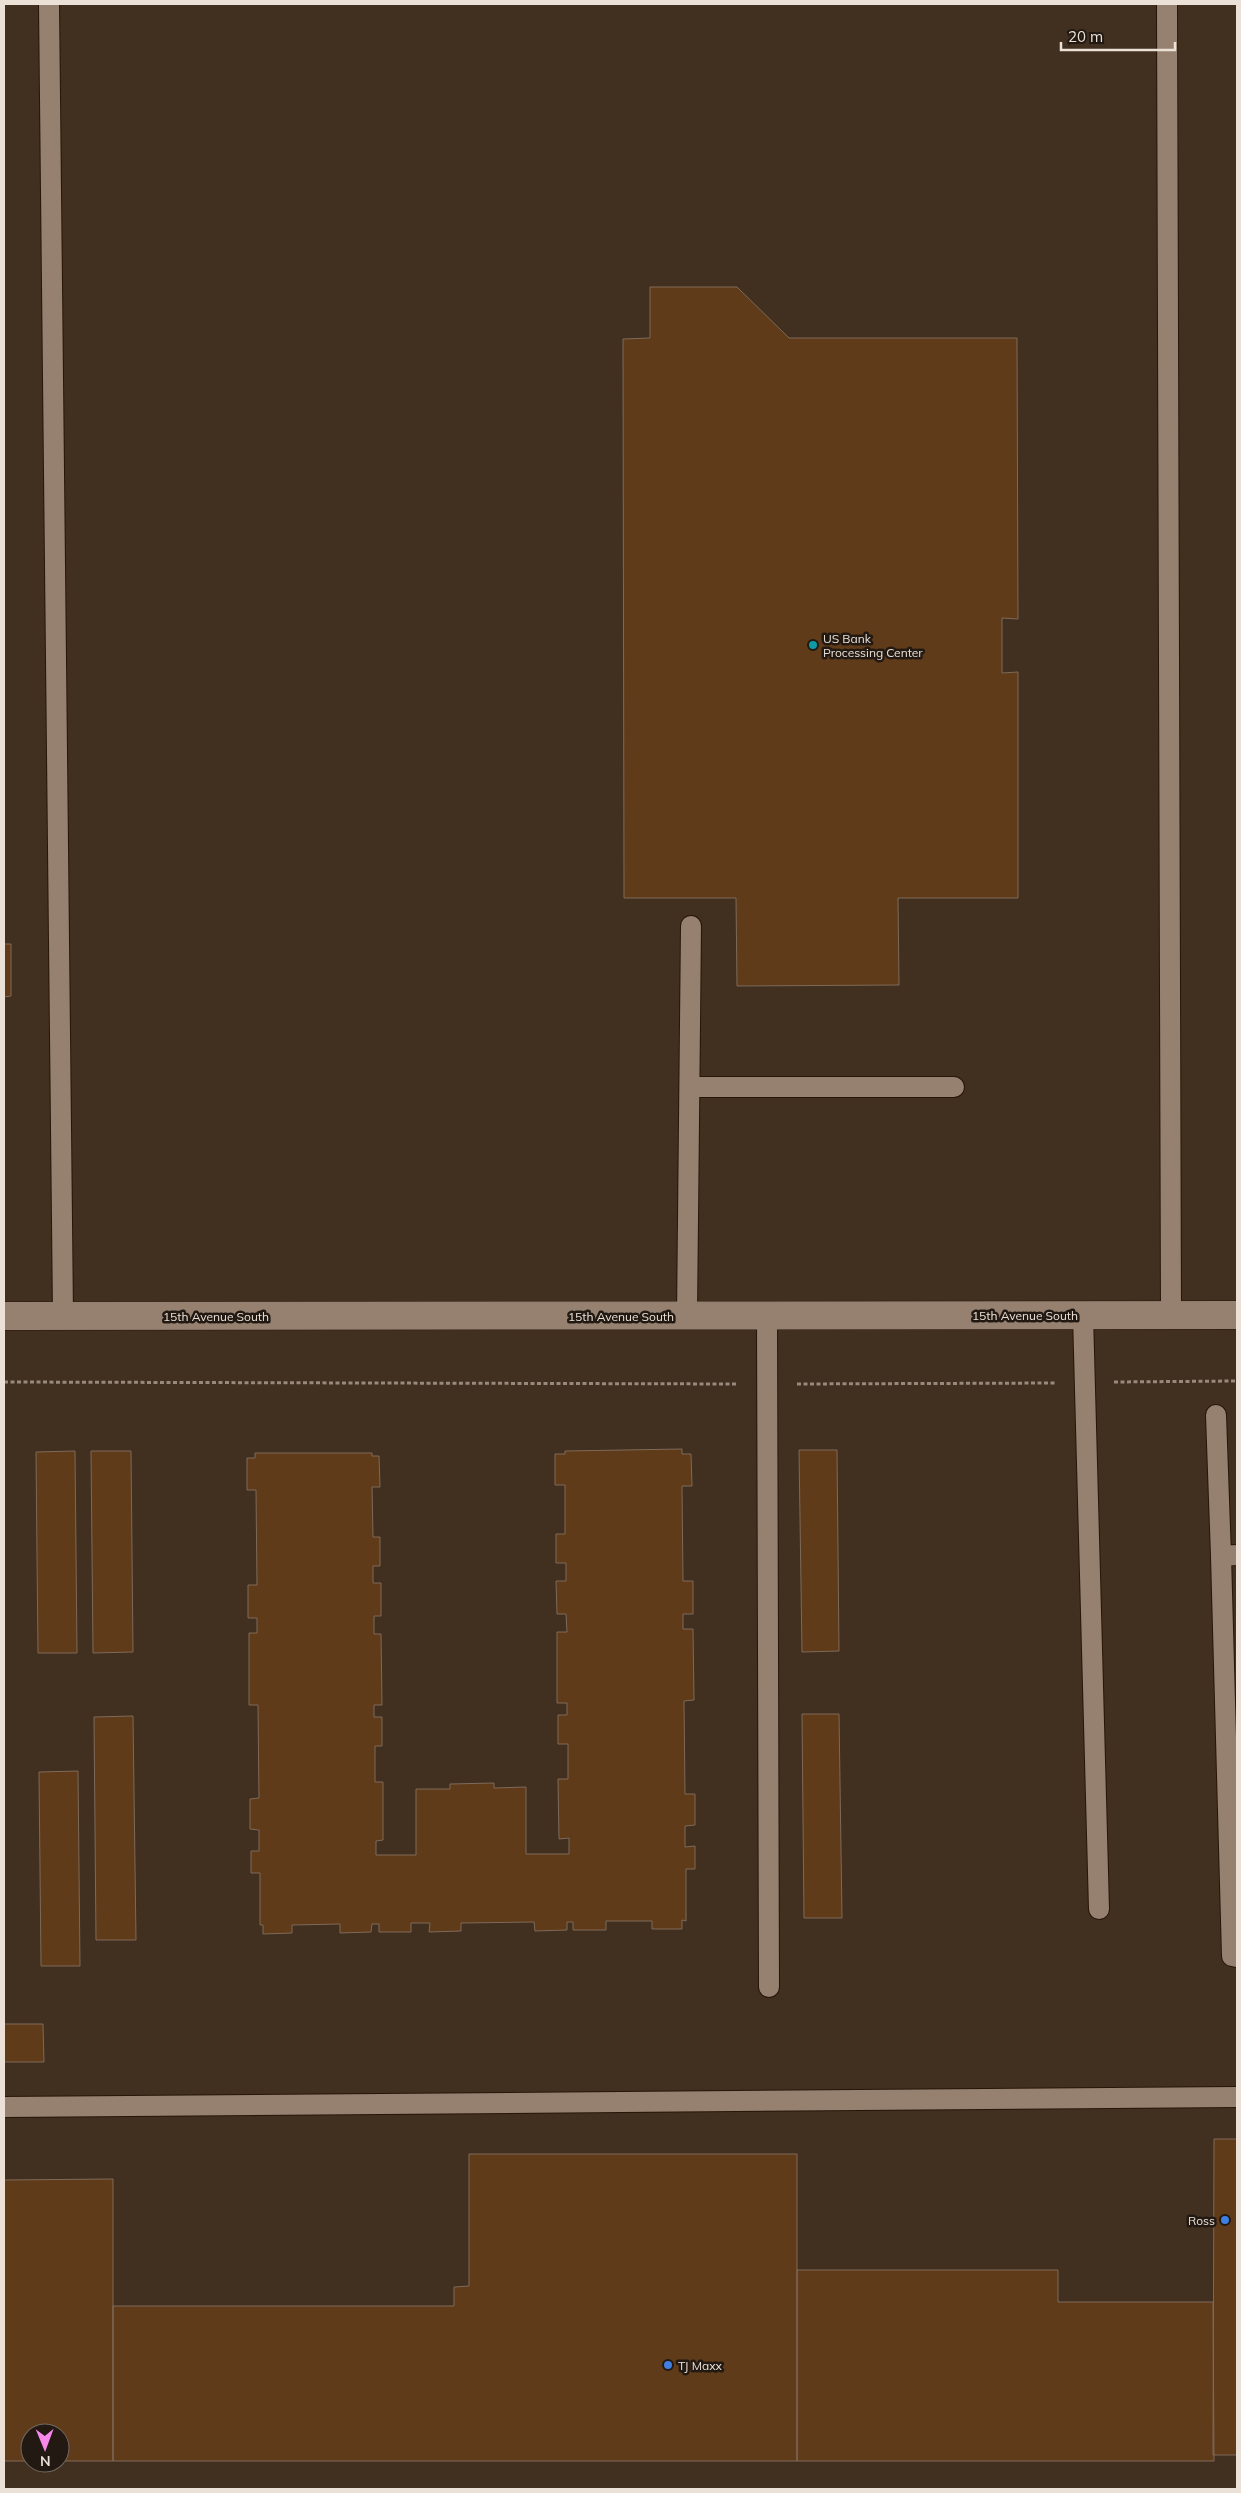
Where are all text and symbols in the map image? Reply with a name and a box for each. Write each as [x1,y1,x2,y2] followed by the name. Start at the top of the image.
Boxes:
[1061,20,1175,52] scale bar
[1068,27,1103,46] text: 20 m
[823,631,923,660] place label: US Bank Processing Center
[807,639,819,651] marker: US Bank Processing Center
[972,1308,1078,1323] street label: 15th Avenue South
[163,1309,269,1324] street label: 15th Avenue South
[568,1309,674,1324] street label: 15th Avenue South
[1188,2213,1215,2228] place label: Ross
[1219,2214,1231,2226] marker: Ross
[678,2358,723,2373] place label: TJ Maxx
[662,2359,674,2371] marker: TJ Maxx
[20,2423,70,2473] north arrow
[40,2452,51,2470] text: N

